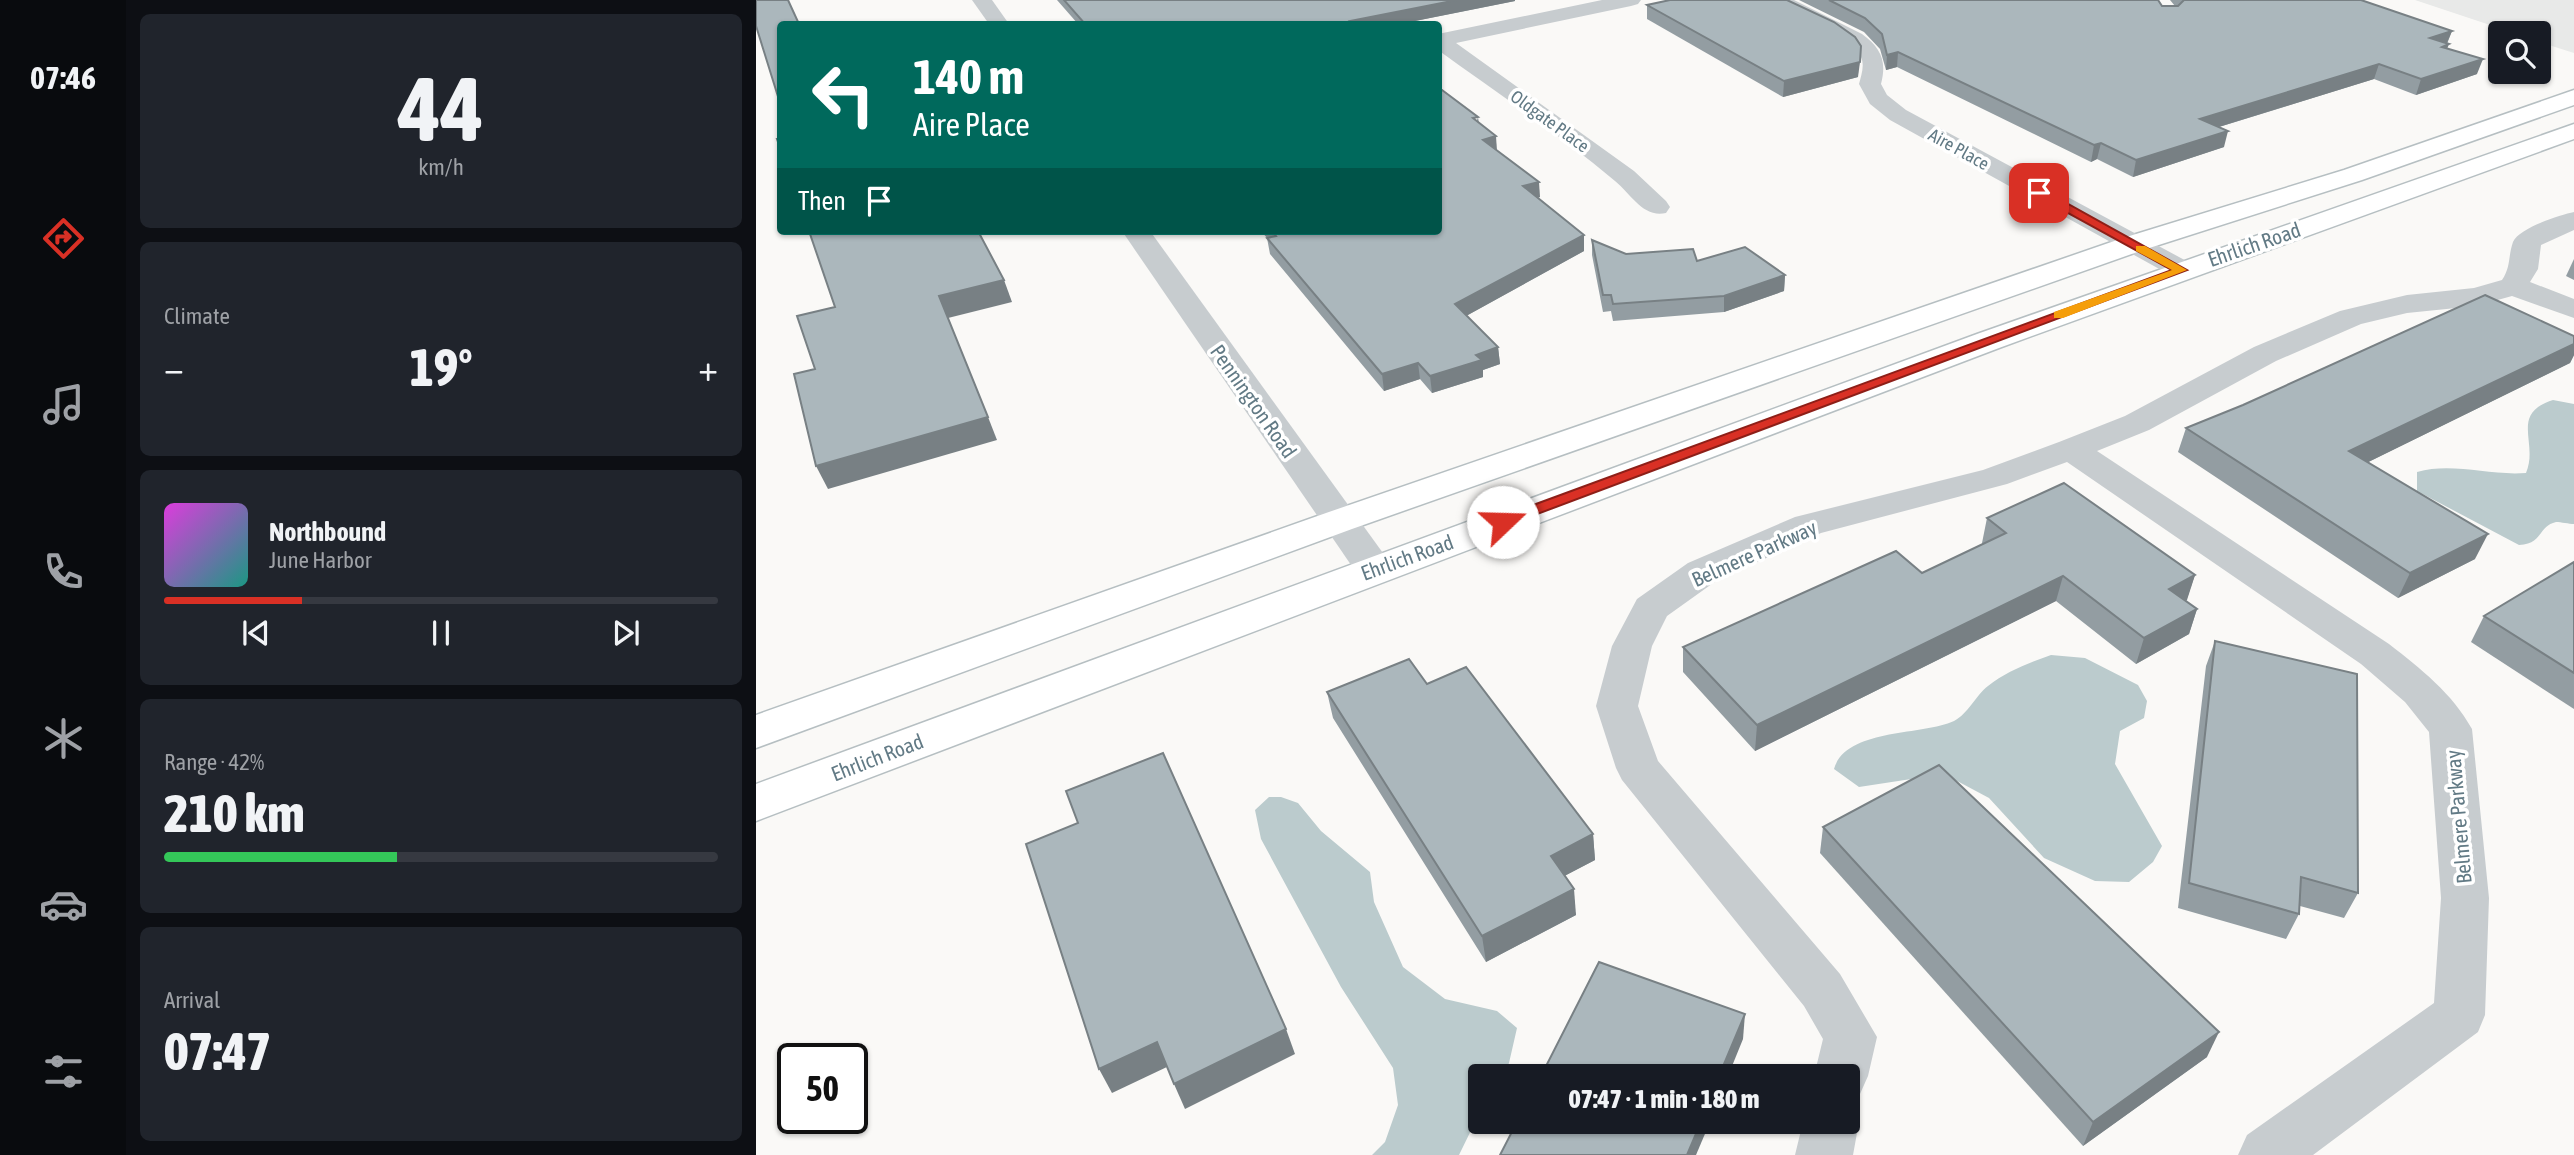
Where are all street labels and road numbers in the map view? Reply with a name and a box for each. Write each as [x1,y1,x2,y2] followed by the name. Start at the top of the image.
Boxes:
[1507,86,1593,156] street label: Oldgate Place
[1925,124,1993,174] street label: Aire Place
[2204,217,2304,271] street label: Ehrlich Road
[1206,340,1302,462] street label: Pennington Road
[1688,515,1820,591] street label: Belmere Parkway
[1357,529,1457,585] street label: Ehrlich Road
[828,728,926,786] street label: Ehrlich Road
[2440,749,2476,885] street label: Belmere Parkway

